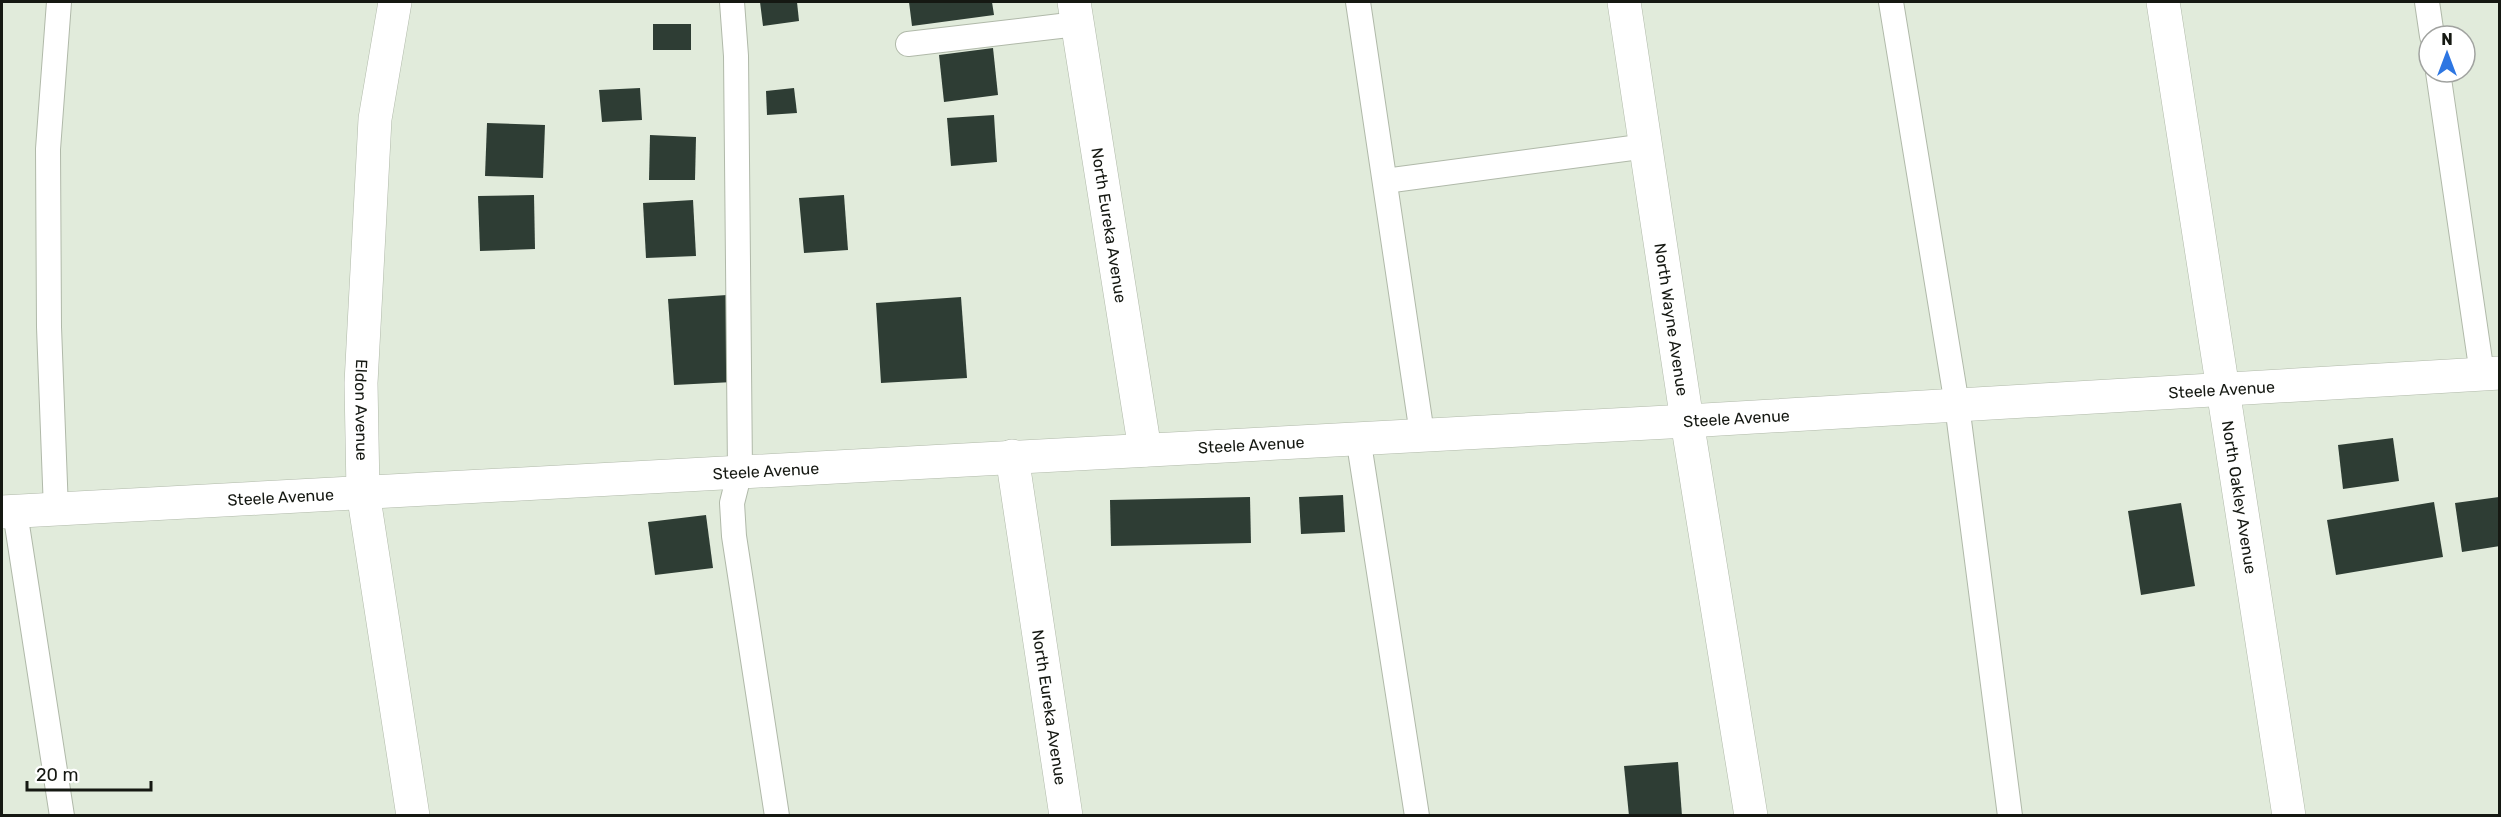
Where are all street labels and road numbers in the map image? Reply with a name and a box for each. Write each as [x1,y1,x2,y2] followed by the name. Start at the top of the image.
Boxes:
[1087,146,1131,304] street label: North Eureka Avenue
[1650,242,1692,397] street label: North Wayne Avenue
[351,359,371,461] street label: Eldon Avenue
[2168,377,2275,403] street label: Steele Avenue
[1683,406,1790,431] street label: Steele Avenue
[2218,419,2260,575] street label: North Oakley Avenue
[1197,433,1305,457] street label: Steele Avenue
[712,459,820,484] street label: Steele Avenue
[227,485,334,510] street label: Steele Avenue
[1028,628,1070,786] street label: North Eureka Avenue

